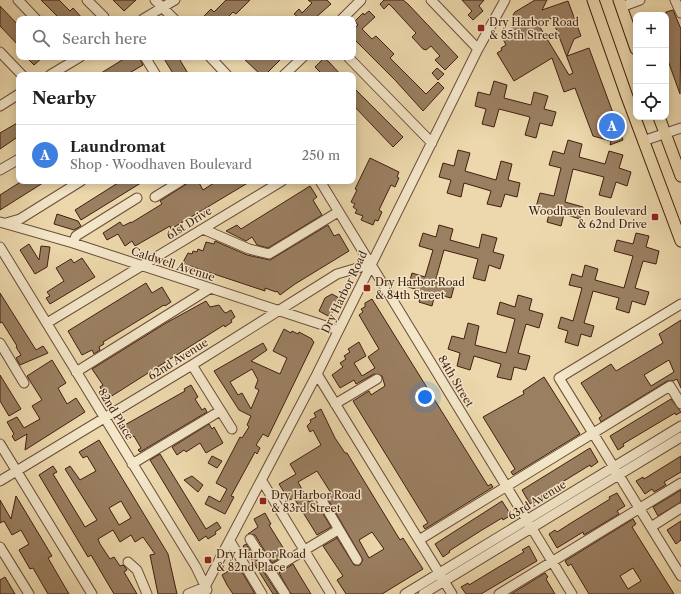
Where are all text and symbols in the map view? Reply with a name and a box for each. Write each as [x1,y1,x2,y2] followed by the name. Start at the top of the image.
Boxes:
[633,12,669,120] map controls
[633,12,669,48] button: +
[489,15,579,42] place label: Dry Harbor Road & 85th Street
[16,16,356,60] search box
[476,23,486,33] marker: Dry Harbor Road & 85th Street
[30,27,52,49] icon: search
[62,29,147,48] text: Search here
[633,48,669,84] button: −
[633,84,669,120] button: locate
[32,88,96,108] text: Nearby
[599,111,625,141] pin: A
[70,137,166,156] text: Laundromat
[40,147,50,163] text: A
[302,147,340,163] text: 250 m
[70,156,252,172] text: Shop · Woodhaven Boulevard
[164,203,214,243] street label: 61st Drive
[528,204,647,231] place label: Woodhaven Boulevard & 62nd Drive
[650,212,660,222] marker: Woodhaven Boulevard & 62nd Drive
[129,244,217,284] street label: Caldwell Avenue
[318,248,370,336] street label: Dry Harbor Road
[375,275,465,302] place label: Dry Harbor Road & 84th Street
[362,283,372,293] marker: Dry Harbor Road & 84th Street
[145,335,211,383] street label: 62nd Avenue
[435,353,477,409] street label: 84th Street
[95,386,137,442] street label: 82nd Place
[415,387,435,407] your location
[505,477,569,523] street label: 63rd Avenue
[271,488,361,515] place label: Dry Harbor Road & 83rd Street
[258,496,268,506] marker: Dry Harbor Road & 83rd Street
[216,547,306,574] place label: Dry Harbor Road & 82nd Place
[203,555,213,565] marker: Dry Harbor Road & 82nd Place

